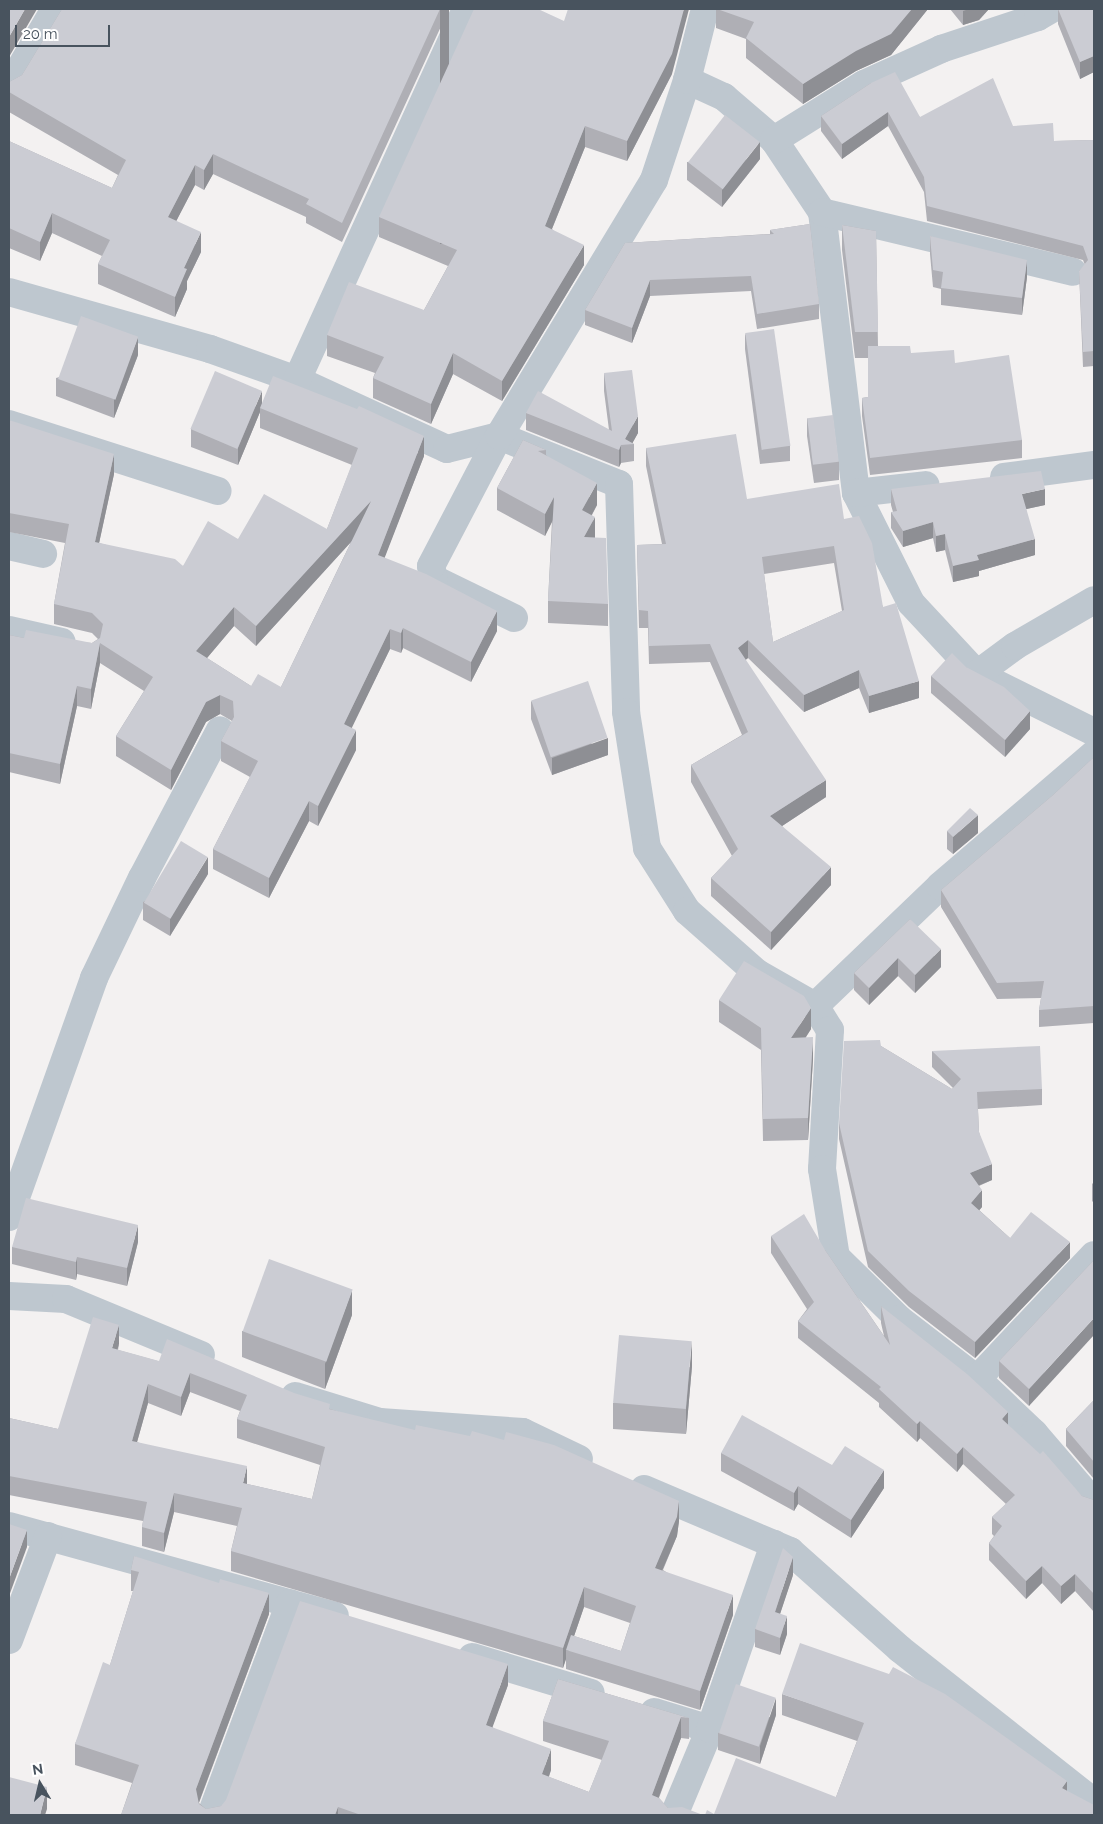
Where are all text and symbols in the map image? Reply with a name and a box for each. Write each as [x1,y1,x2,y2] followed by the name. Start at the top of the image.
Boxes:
[18,15,112,47] scale bar
[23,25,58,43] text: 20 m
[15,1759,65,1809] north arrow
[31,1760,44,1778] text: N

